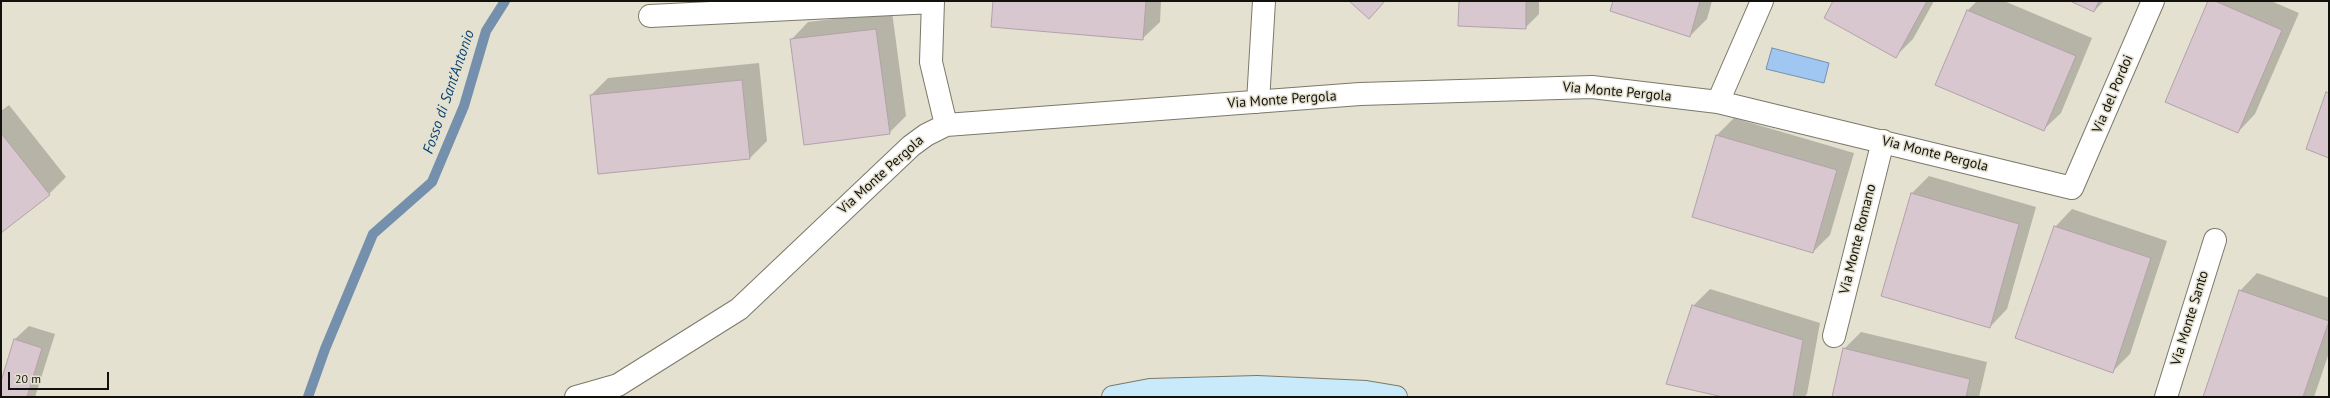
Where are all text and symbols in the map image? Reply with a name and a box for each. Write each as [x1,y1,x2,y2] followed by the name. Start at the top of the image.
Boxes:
[419,28,479,156] water label: Fosso di Sant'Antonio
[2089,52,2137,136] street label: Via del Pordoi
[1562,79,1672,105] street label: Via Monte Pergola
[1227,88,1337,112] street label: Via Monte Pergola
[835,132,927,218] street label: Via Monte Pergola
[1880,133,1990,175] street label: Via Monte Pergola
[1836,182,1880,296] street label: Via Monte Romano
[2168,269,2212,367] street label: Via Monte Santo
[10,364,111,390] scale bar
[15,371,41,386] text: 20 m

